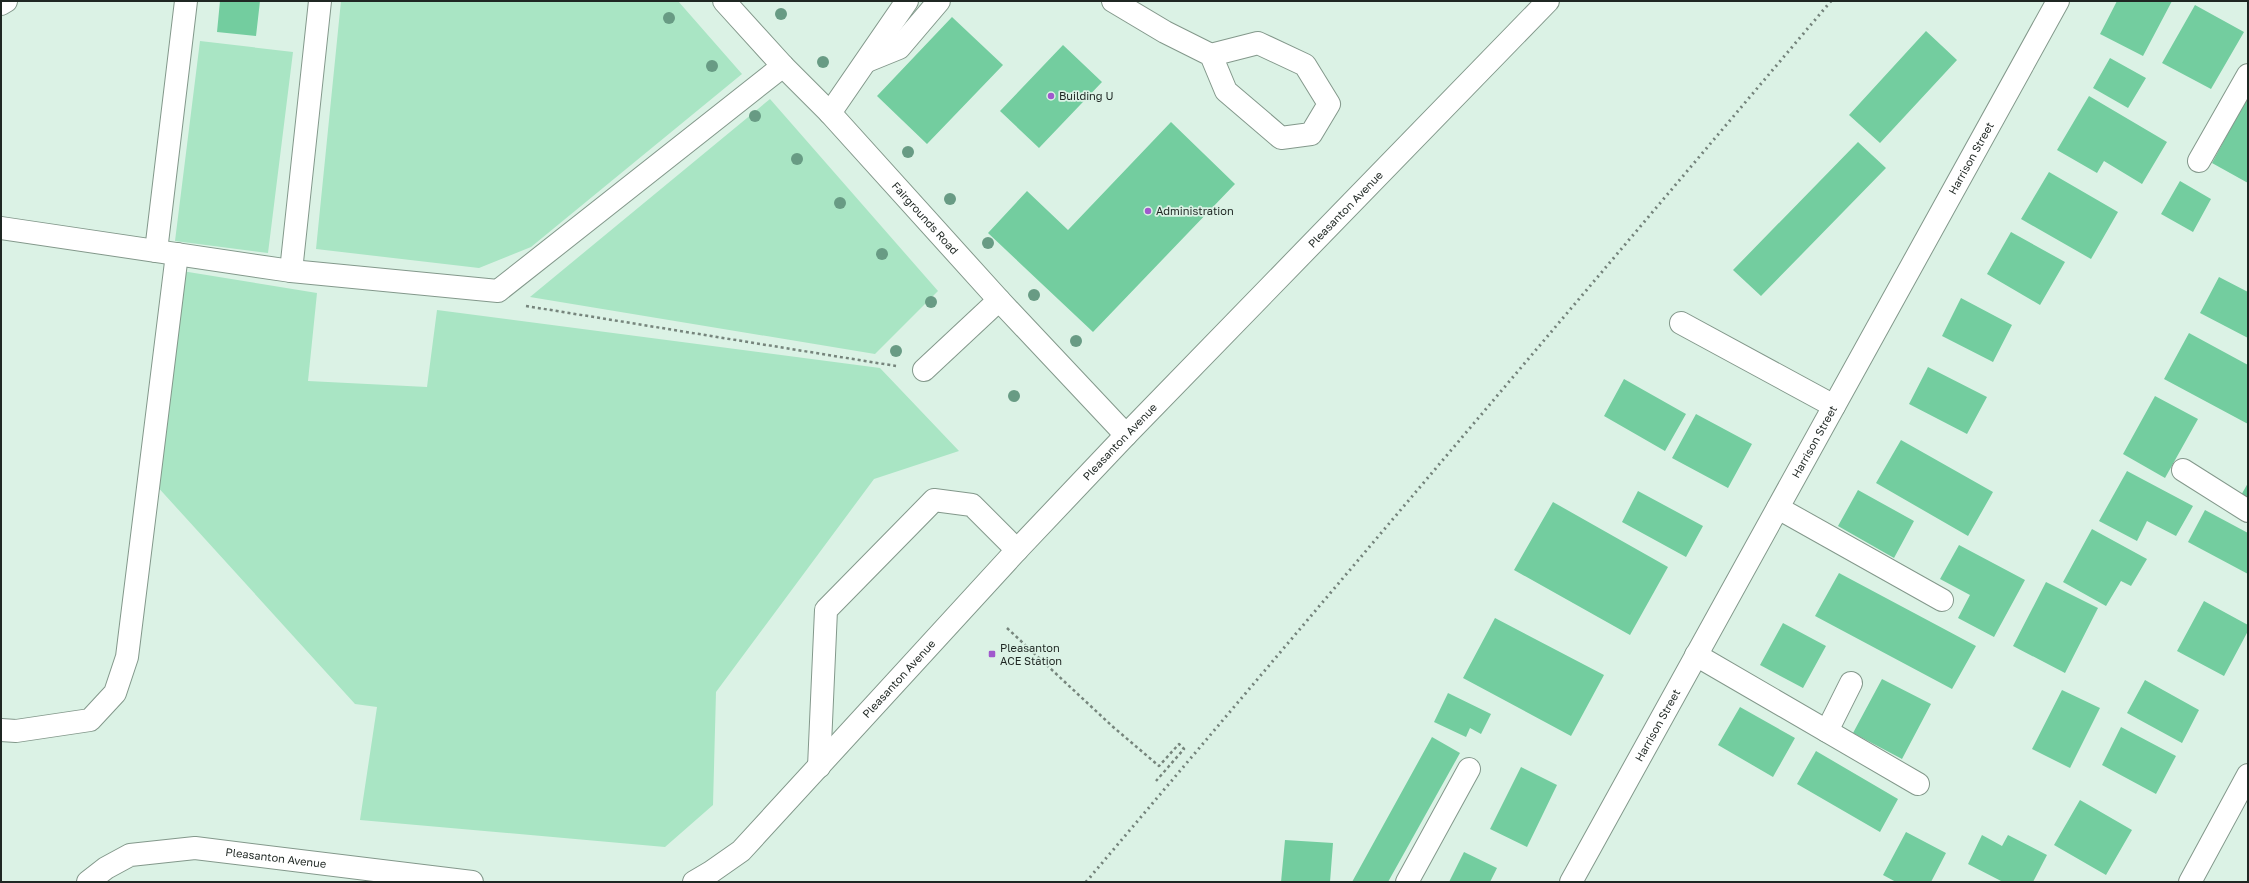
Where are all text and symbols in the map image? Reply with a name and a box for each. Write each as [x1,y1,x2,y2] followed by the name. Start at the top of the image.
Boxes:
[1059,89,1113,102] place label: Building U
[1046,91,1056,101] marker: Building U
[1945,120,1996,196] street label: Harrison Street
[1305,168,1385,250] street label: Pleasanton Avenue
[889,179,961,257] street label: Fairgrounds Road
[1156,204,1234,217] place label: Administration
[1143,206,1153,216] marker: Administration
[1080,400,1159,483] street label: Pleasanton Avenue
[1789,403,1839,480] street label: Harrison Street
[859,637,938,720] street label: Pleasanton Avenue
[1000,641,1062,667] place label: Pleasanton ACE Station
[987,649,997,659] marker: Pleasanton ACE Station
[1632,687,1682,764] street label: Harrison Street
[225,845,327,870] street label: Pleasanton Avenue

